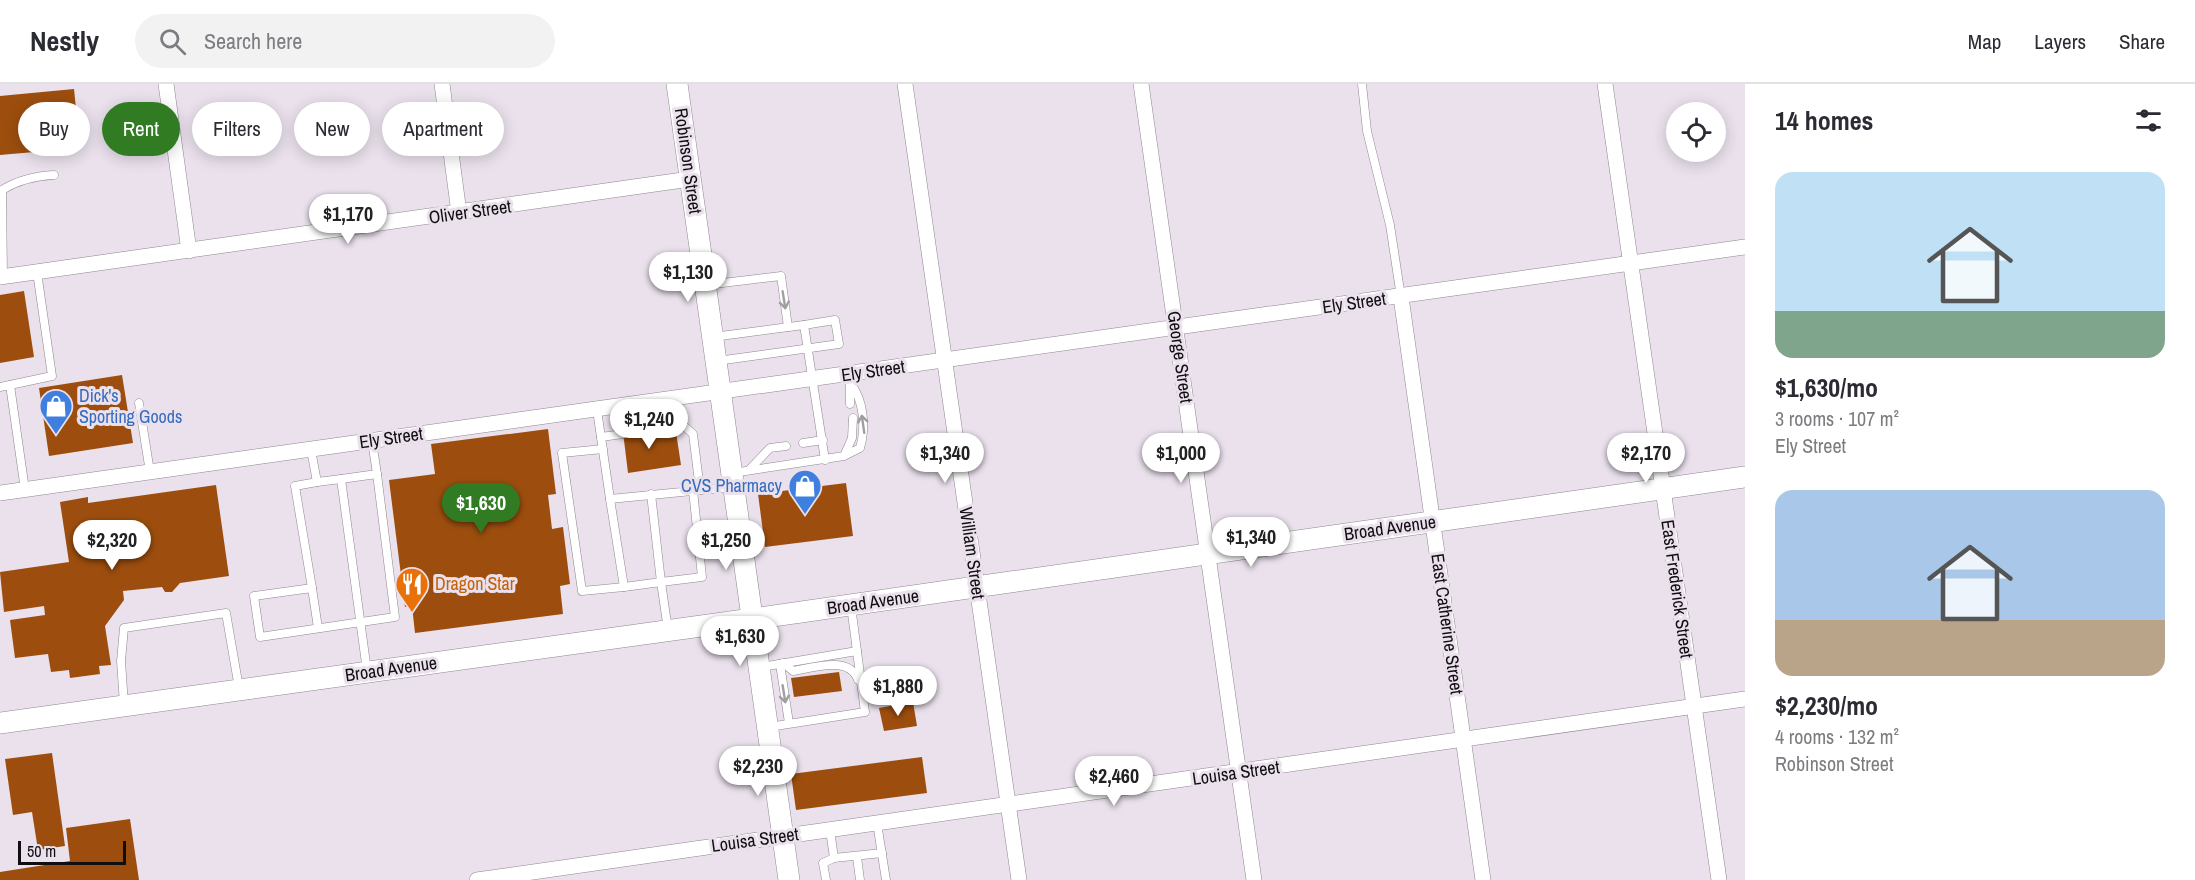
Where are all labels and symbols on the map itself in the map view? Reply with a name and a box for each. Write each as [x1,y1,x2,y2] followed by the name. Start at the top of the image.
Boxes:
[669,106,708,215] street label: Robinson Street
[427,193,513,230] street label: Oliver Street
[299,194,397,245] pin: $1,170
[639,252,737,303] pin: $1,130
[1321,286,1387,319] street label: Ely Street
[779,289,790,309] one-way arrow
[1162,309,1199,405] street label: George Street
[840,354,906,387] street label: Ely Street
[79,383,182,429] place label: Dick's Sporting Goods
[38,388,74,435] shop icon: Dick's Sporting Goods
[600,399,698,450] pin: $1,240
[857,414,868,434] one-way arrow
[358,421,424,454] street label: Ely Street
[896,433,994,484] pin: $1,340
[1132,433,1230,484] pin: $1,000
[1597,433,1695,484] pin: $2,170
[787,468,823,515] shop icon: CVS Pharmacy
[681,473,783,498] place label: CVS Pharmacy
[432,483,530,534] pin: $1,630
[954,505,991,601] street label: William Street
[1342,509,1437,546] street label: Broad Avenue
[1202,517,1300,568] pin: $1,340
[1655,518,1700,660] street label: East Frederick Street
[63,520,161,571] pin: $2,320
[677,520,775,571] pin: $1,250
[1425,552,1470,696] street label: East Catherine Street
[394,566,430,613] restaurant icon: Dragon Star
[435,571,515,596] place label: Dragon Star
[825,583,920,620] street label: Broad Avenue
[691,616,789,667] pin: $1,630
[343,650,438,687] street label: Broad Avenue
[849,666,947,717] pin: $1,880
[779,683,790,703] one-way arrow
[709,746,807,797] pin: $2,230
[1191,754,1281,791] street label: Louisa Street
[1065,756,1163,807] pin: $2,460
[710,821,800,858] street label: Louisa Street
[18,838,126,866] scale bar

